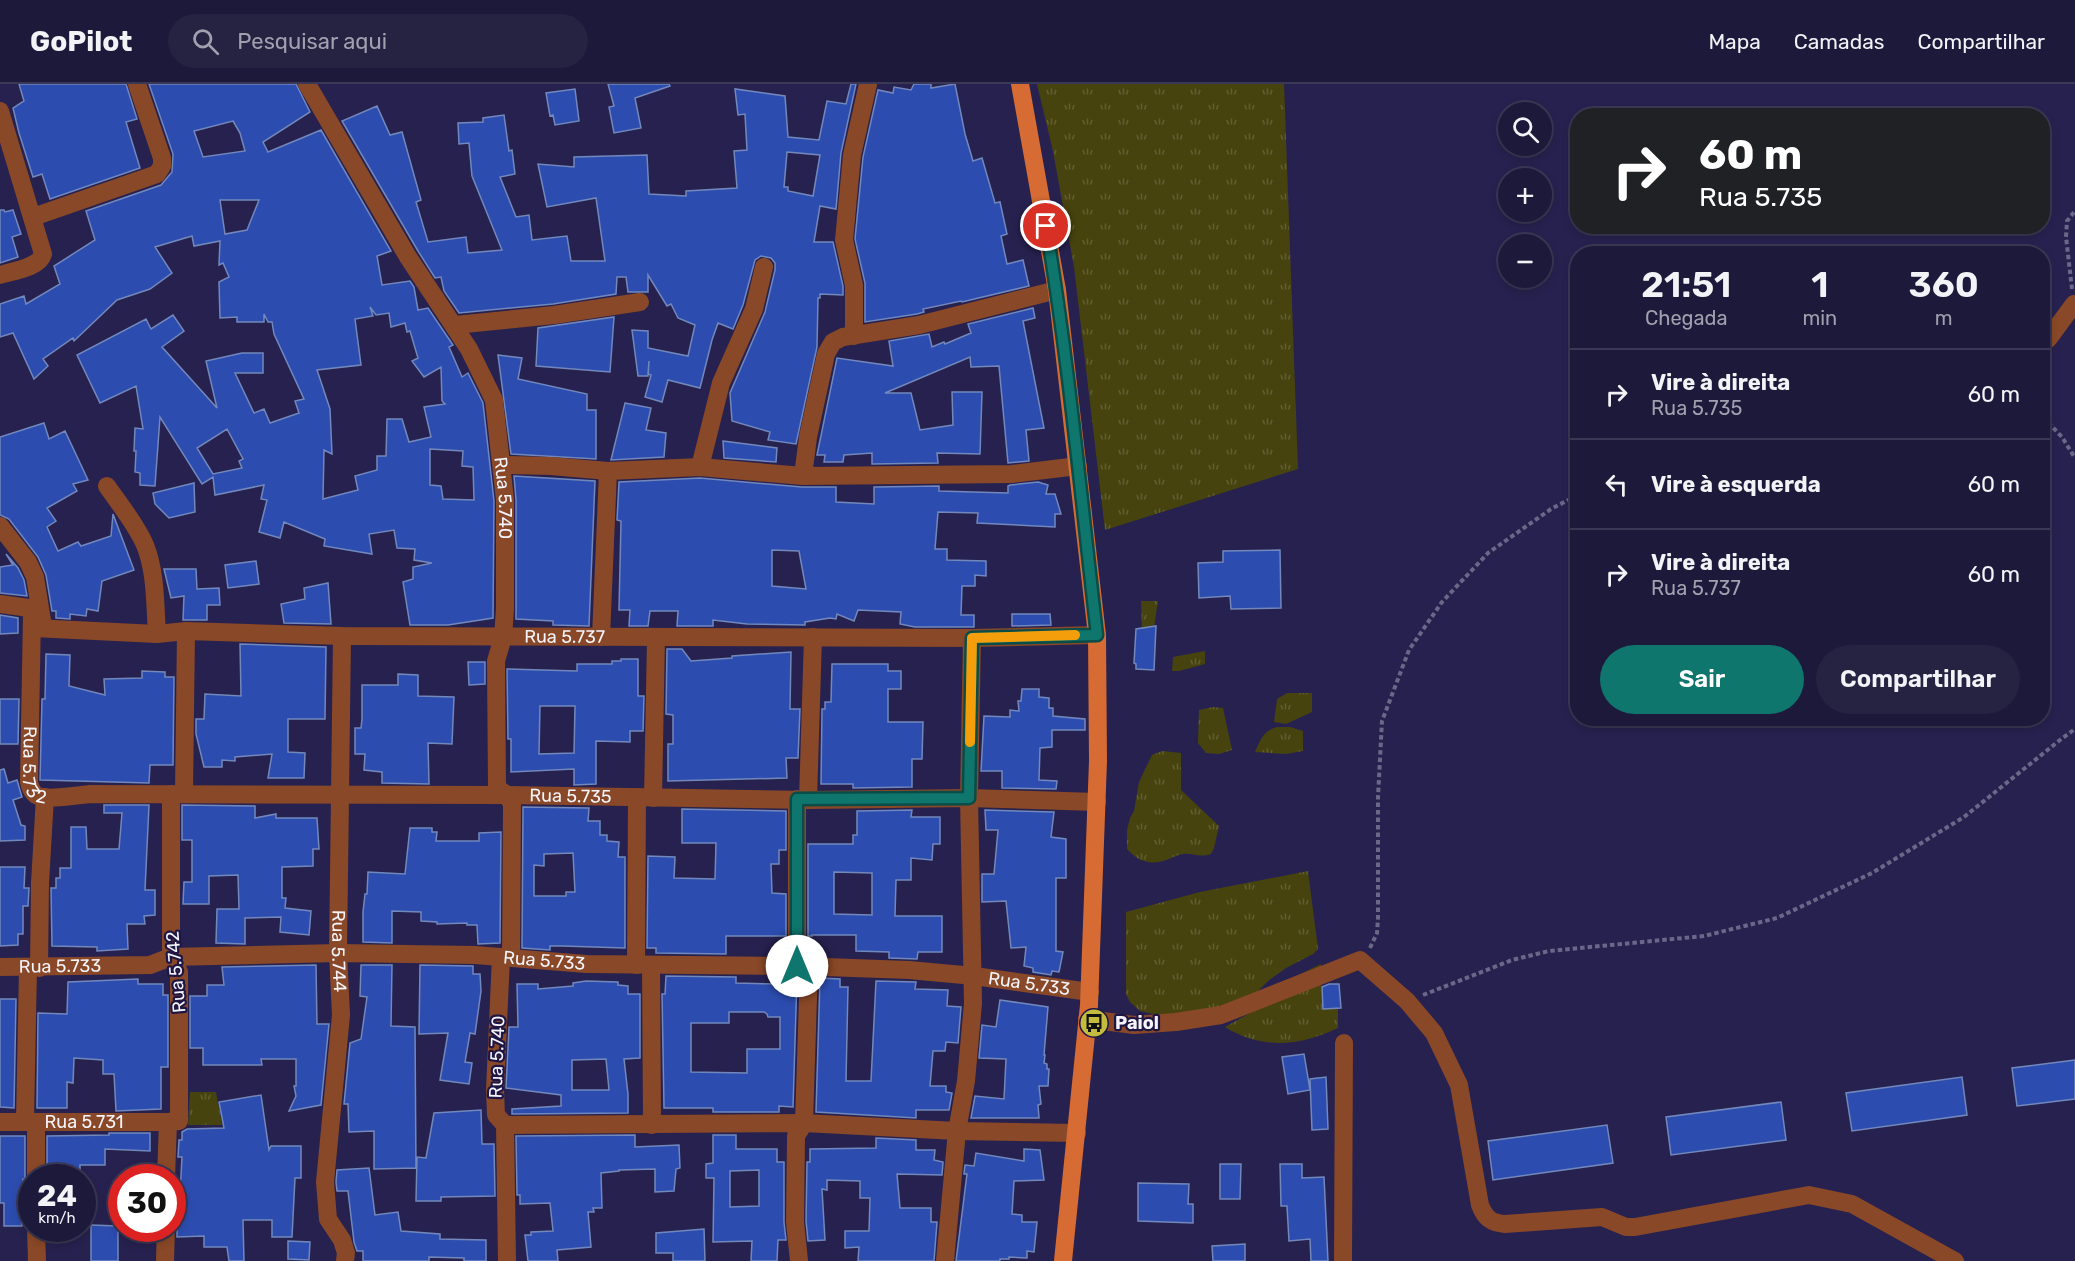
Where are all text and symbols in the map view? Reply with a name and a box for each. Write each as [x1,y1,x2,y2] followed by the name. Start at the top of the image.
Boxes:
[168,14,588,68] search box
[30,25,132,58] text: GoPilot
[189,25,222,58] icon: search
[237,28,387,55] text: Pesquisar aqui
[1708,29,1761,54] text: Mapa
[1794,29,1884,54] text: Camadas
[1917,29,2045,54] text: Compartilhar
[1498,102,1552,288] map controls
[1498,102,1552,156] button: search
[1699,130,1802,180] text: 60 m
[1600,132,1678,210] icon: right
[1498,168,1552,222] button: +
[1699,181,1822,213] text: Rua 5.735
[1020,200,1071,251] pin
[1029,209,1062,242] icon: arrive
[1498,234,1552,288] button: −
[1641,263,1731,306] text: 21:51
[1811,263,1828,306] text: 1
[1909,263,1979,306] text: 360
[1645,306,1728,330] text: Chegada
[1802,306,1837,330] text: min
[1935,306,1953,330] text: m
[1651,369,1790,396] text: Vire à direita
[1600,378,1633,411] icon: right
[1968,381,2020,408] text: 60 m
[1651,396,1742,420] text: Rua 5.735
[489,456,516,539] street label: Rua 5.740
[1600,468,1633,501] icon: left
[1651,471,1821,498] text: Vire à esquerda
[1968,471,2020,498] text: 60 m
[1651,549,1790,576] text: Vire à direita
[1600,558,1633,591] icon: right
[1968,561,2020,588] text: 60 m
[1651,576,1741,600] text: Rua 5.737
[524,626,605,648] street label: Rua 5.737
[1600,645,1804,714] button: Sair
[1816,645,2020,714] button: Compartilhar
[17,726,49,809] street label: Rua 5.732
[529,784,612,808] street label: Rua 5.735
[327,910,351,993] street label: Rua 5.744
[161,930,191,1014] street label: Rua 5.742
[765,934,829,998] position arrow
[502,946,586,975] street label: Rua 5.733
[19,955,101,978] street label: Rua 5.733
[987,967,1072,1000] street label: Rua 5.733
[1078,1007,1110,1039] bus stop icon: Paiol
[1115,1012,1159,1034] place label: Paiol
[485,1015,509,1099] street label: Rua 5.740
[45,1111,123,1133] street label: Rua 5.731
[108,1164,186,1242] speed limit sign: 30
[37,1178,77,1214] text: 24
[38,1209,76,1227] text: km/h

